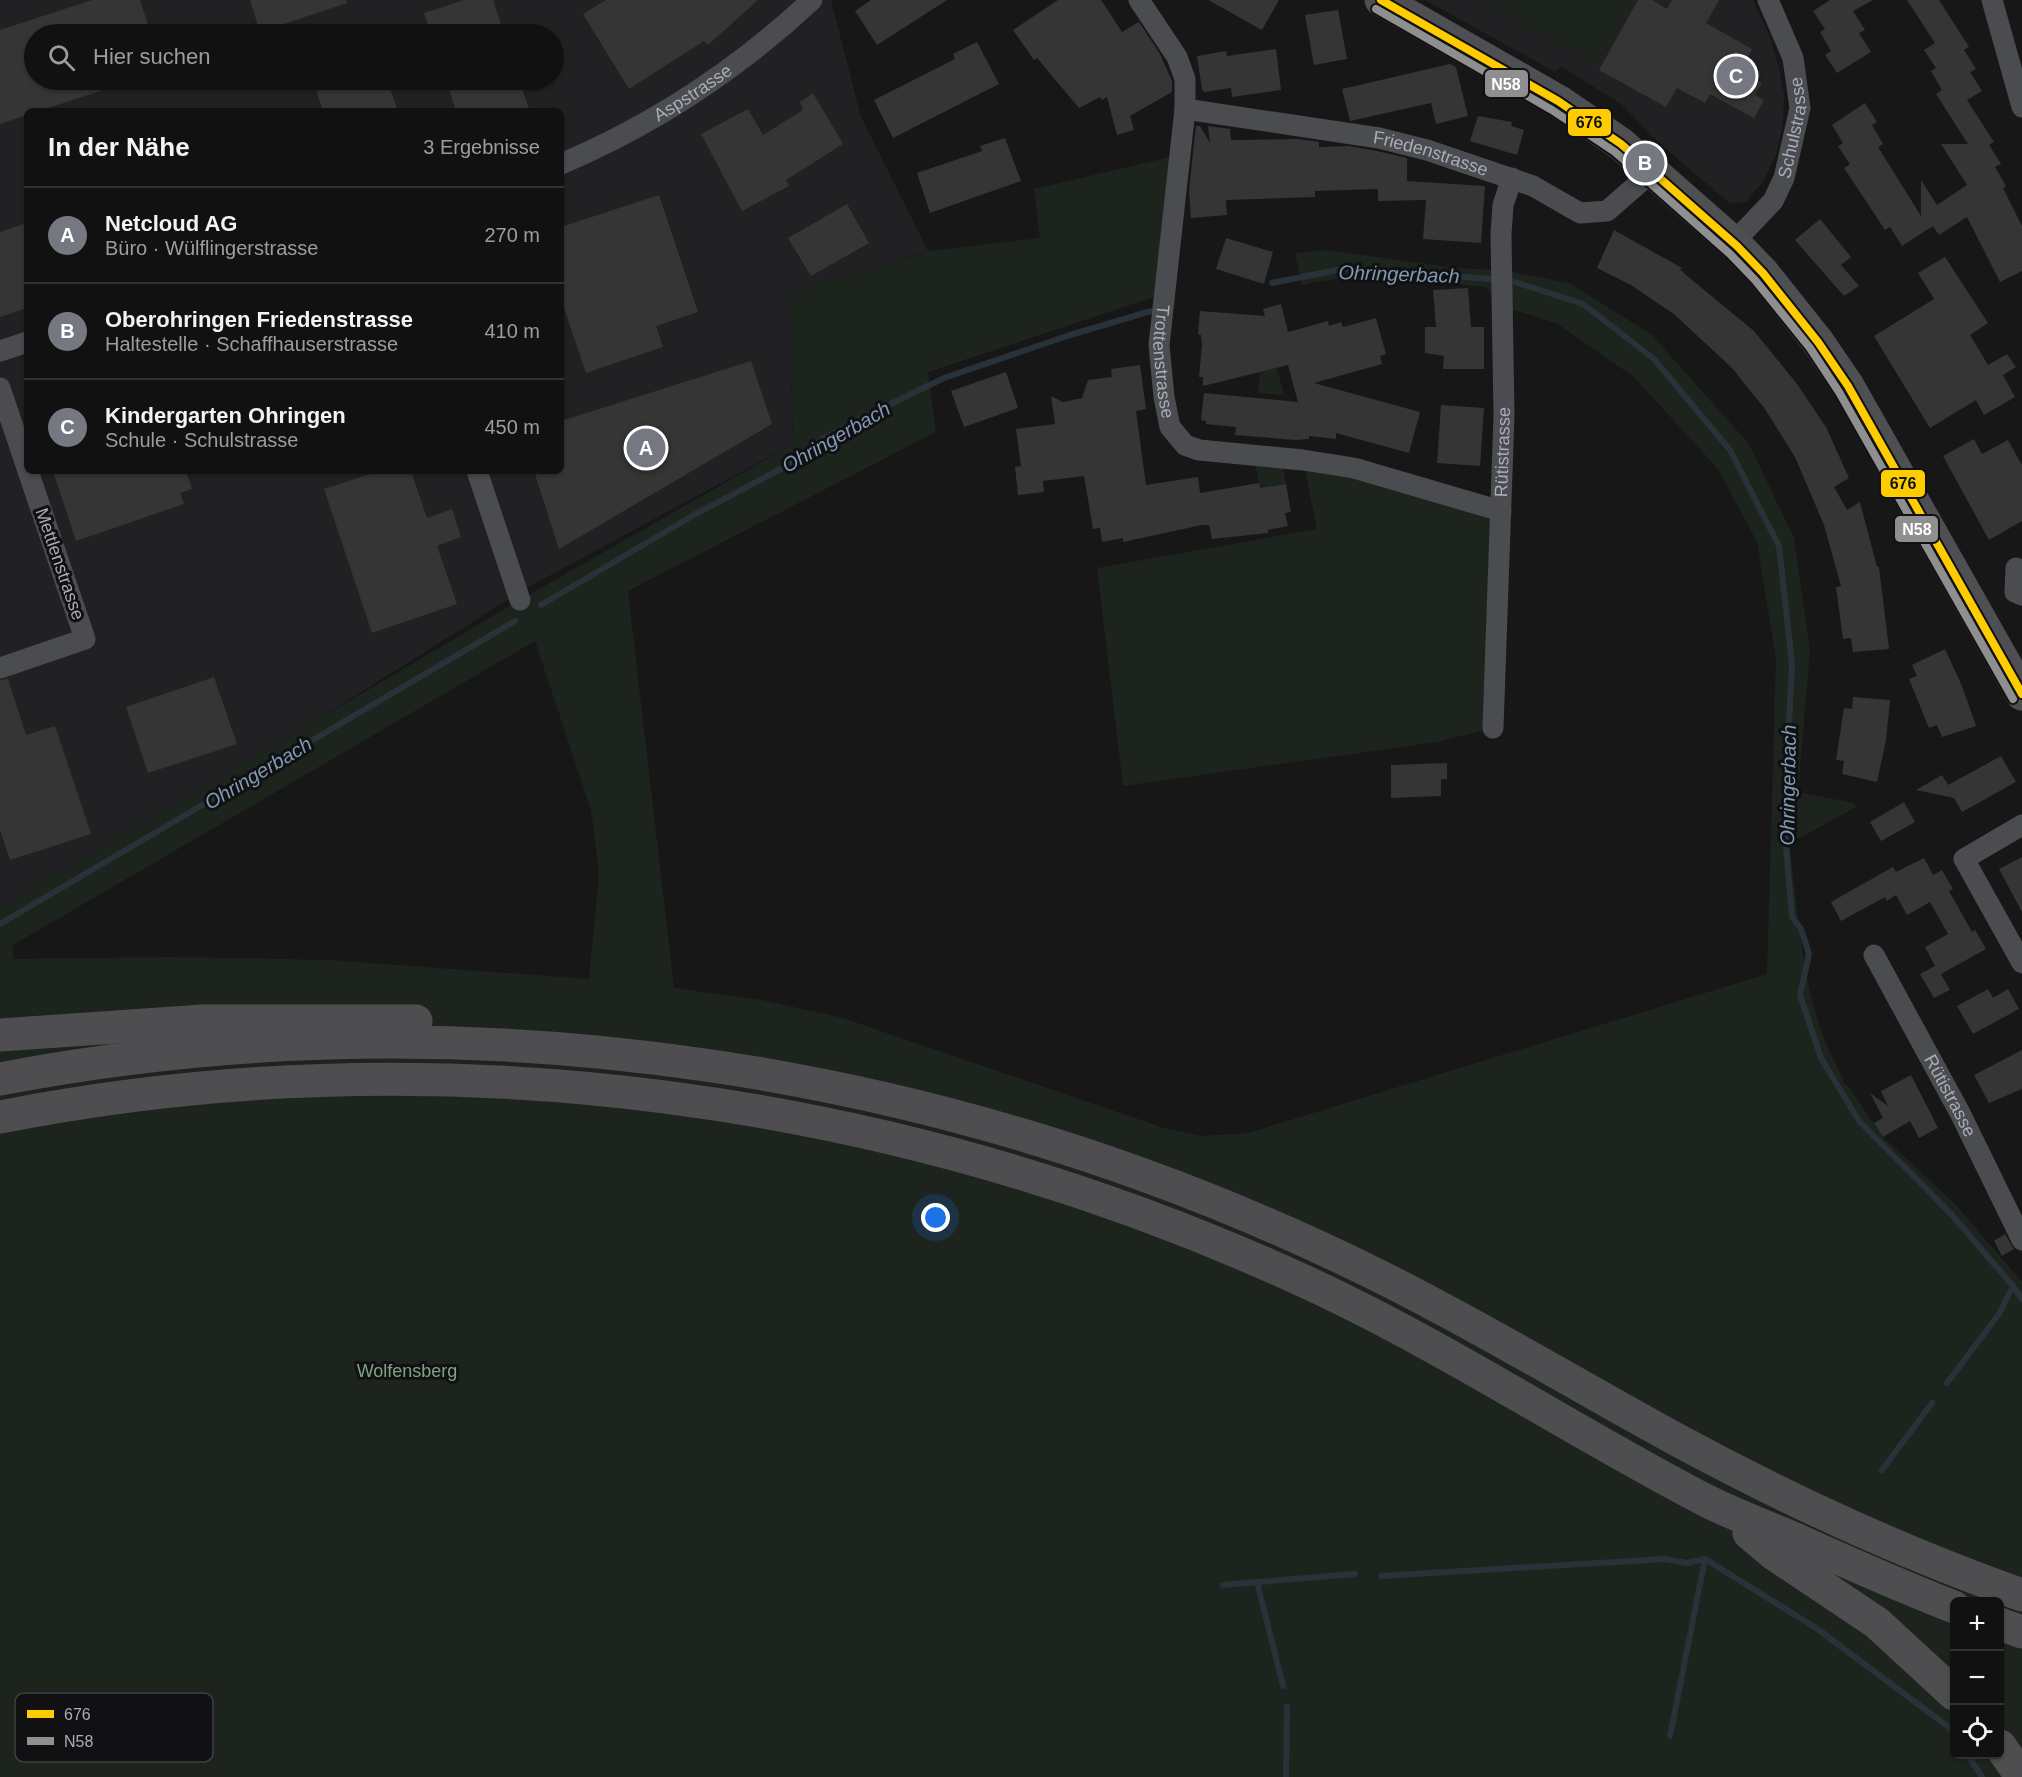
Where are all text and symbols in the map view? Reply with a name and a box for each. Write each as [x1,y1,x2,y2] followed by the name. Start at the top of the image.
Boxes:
[24,24,564,90] search box
[45,41,78,74] icon: search
[93,44,210,69] text: Hier suchen
[1716,54,1756,98] pin: C
[650,60,736,126] street label: Aspstrasse
[1484,69,1529,98] line badge: N58
[1491,76,1521,93] text: N58
[1774,76,1811,180] street label: Schulstrasse
[1567,108,1612,137] line badge: 676
[1576,114,1602,131] text: 676
[1372,127,1491,180] street label: Friedenstrasse
[48,132,190,162] text: In der Nähe
[423,136,540,158] text: 3 Ergebnisse
[1626,140,1664,186] pin: B
[105,211,237,236] text: Netcloud AG
[60,224,75,246] text: A
[484,224,540,246] text: 270 m
[105,237,318,259] text: Büro · Wülflingerstrasse
[1338,261,1460,287] water label: Ohringerbach
[1149,304,1178,420] street label: Trottenstrasse
[105,307,413,332] text: Oberohringen Friedenstrasse
[60,320,75,342] text: B
[484,320,540,342] text: 410 m
[105,333,398,355] text: Haltestelle · Schaffhauserstrasse
[778,397,894,477] water label: Ohringerbach
[105,403,346,428] text: Kindergarten Ohringen
[1491,407,1514,498] street label: Rütistrasse
[60,416,75,438] text: C
[484,416,540,438] text: 450 m
[626,426,666,470] pin: A
[105,429,298,451] text: Schule · Schulstrasse
[1880,469,1926,498] line badge: 676
[1890,475,1916,492] text: 676
[31,505,89,623] street label: Mettlenstrasse
[1894,515,1939,543] line badge: N58
[1902,521,1932,538] text: N58
[1776,724,1800,846] water label: Ohringerbach
[200,732,316,814] water label: Ohringerbach
[1920,1051,1980,1140] street label: Rütistrasse
[921,1203,950,1232] your location
[357,1361,457,1381] park label: Wolfensberg
[1950,1597,2004,1759] map controls
[1950,1597,2004,1651] button: +
[1950,1651,2004,1705] button: −
[15,1693,213,1762] legend
[1950,1705,2004,1759] button: locate
[64,1706,91,1723] text: 676
[64,1733,93,1750] text: N58

